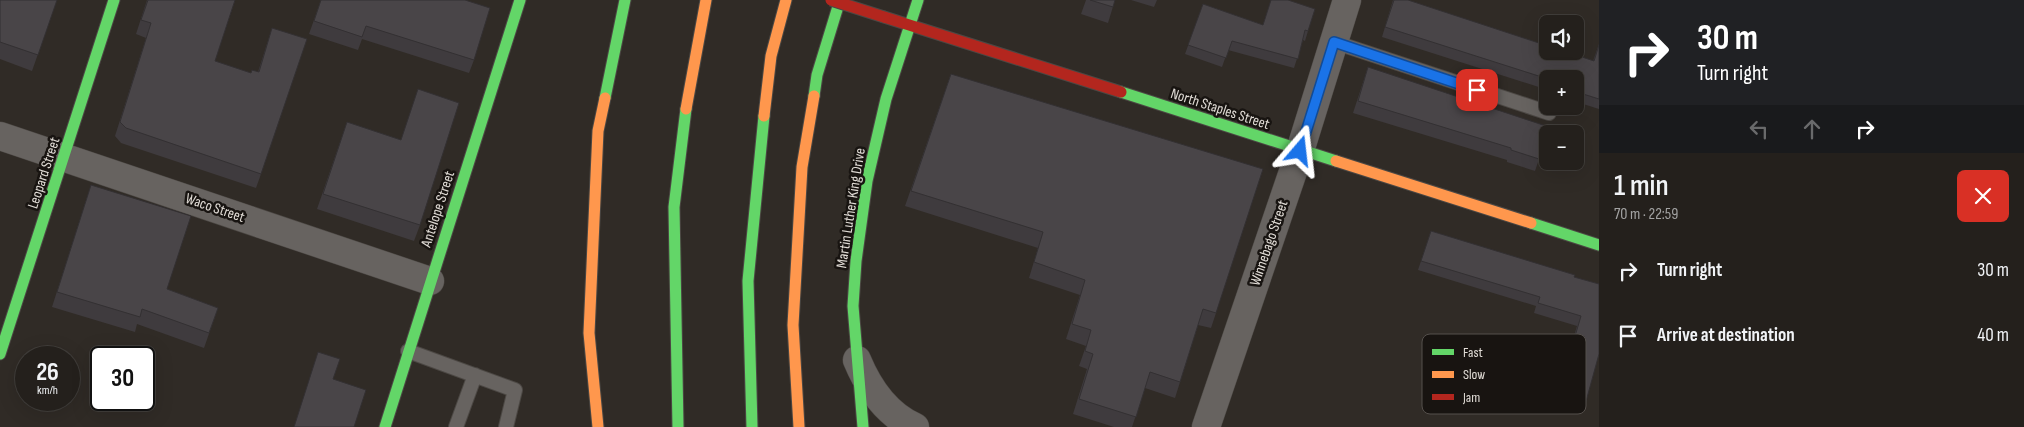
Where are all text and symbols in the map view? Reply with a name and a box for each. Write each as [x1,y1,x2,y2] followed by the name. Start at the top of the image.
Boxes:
[1539,15,1584,170] map controls
[1539,15,1584,60] button: sound
[1697,17,1758,60] text: 30 m
[1614,20,1679,85] icon: right
[1697,60,1768,87] text: Turn right
[1456,69,1498,111] pin
[1539,70,1584,115] button: +
[1463,76,1491,104] icon: arrive
[1168,84,1272,134] street label: North Staples Street
[1745,115,1773,143] icon: left
[1798,115,1826,143] icon: ahead
[1851,115,1879,143] icon: right
[1273,124,1325,176] position arrow
[1539,125,1584,170] button: −
[24,134,65,211] street label: Leopard Street
[832,147,870,269] street label: Martin Luther King Drive
[416,168,459,250] street label: Antelope Street
[1614,168,1669,204] text: 1 min
[1957,170,2009,222] button: close
[183,189,247,227] street label: Waco Street
[1245,197,1293,288] street label: Winnebago Street
[1614,205,1678,224] text: 70 m · 22:59
[1614,257,1642,285] icon: right
[1657,259,1722,282] text: Turn right
[1977,259,2009,282] text: 30 m
[1614,322,1642,350] icon: arrive
[1657,324,1795,347] text: Arrive at destination
[1977,324,2009,347] text: 40 m
[1422,334,1586,414] legend
[1463,344,1483,361] text: Fast
[90,346,155,411] speed limit sign: 30
[36,357,59,388] text: 26
[1463,366,1485,383] text: Slow
[37,383,58,398] text: km/h
[1462,389,1480,406] text: Jam

